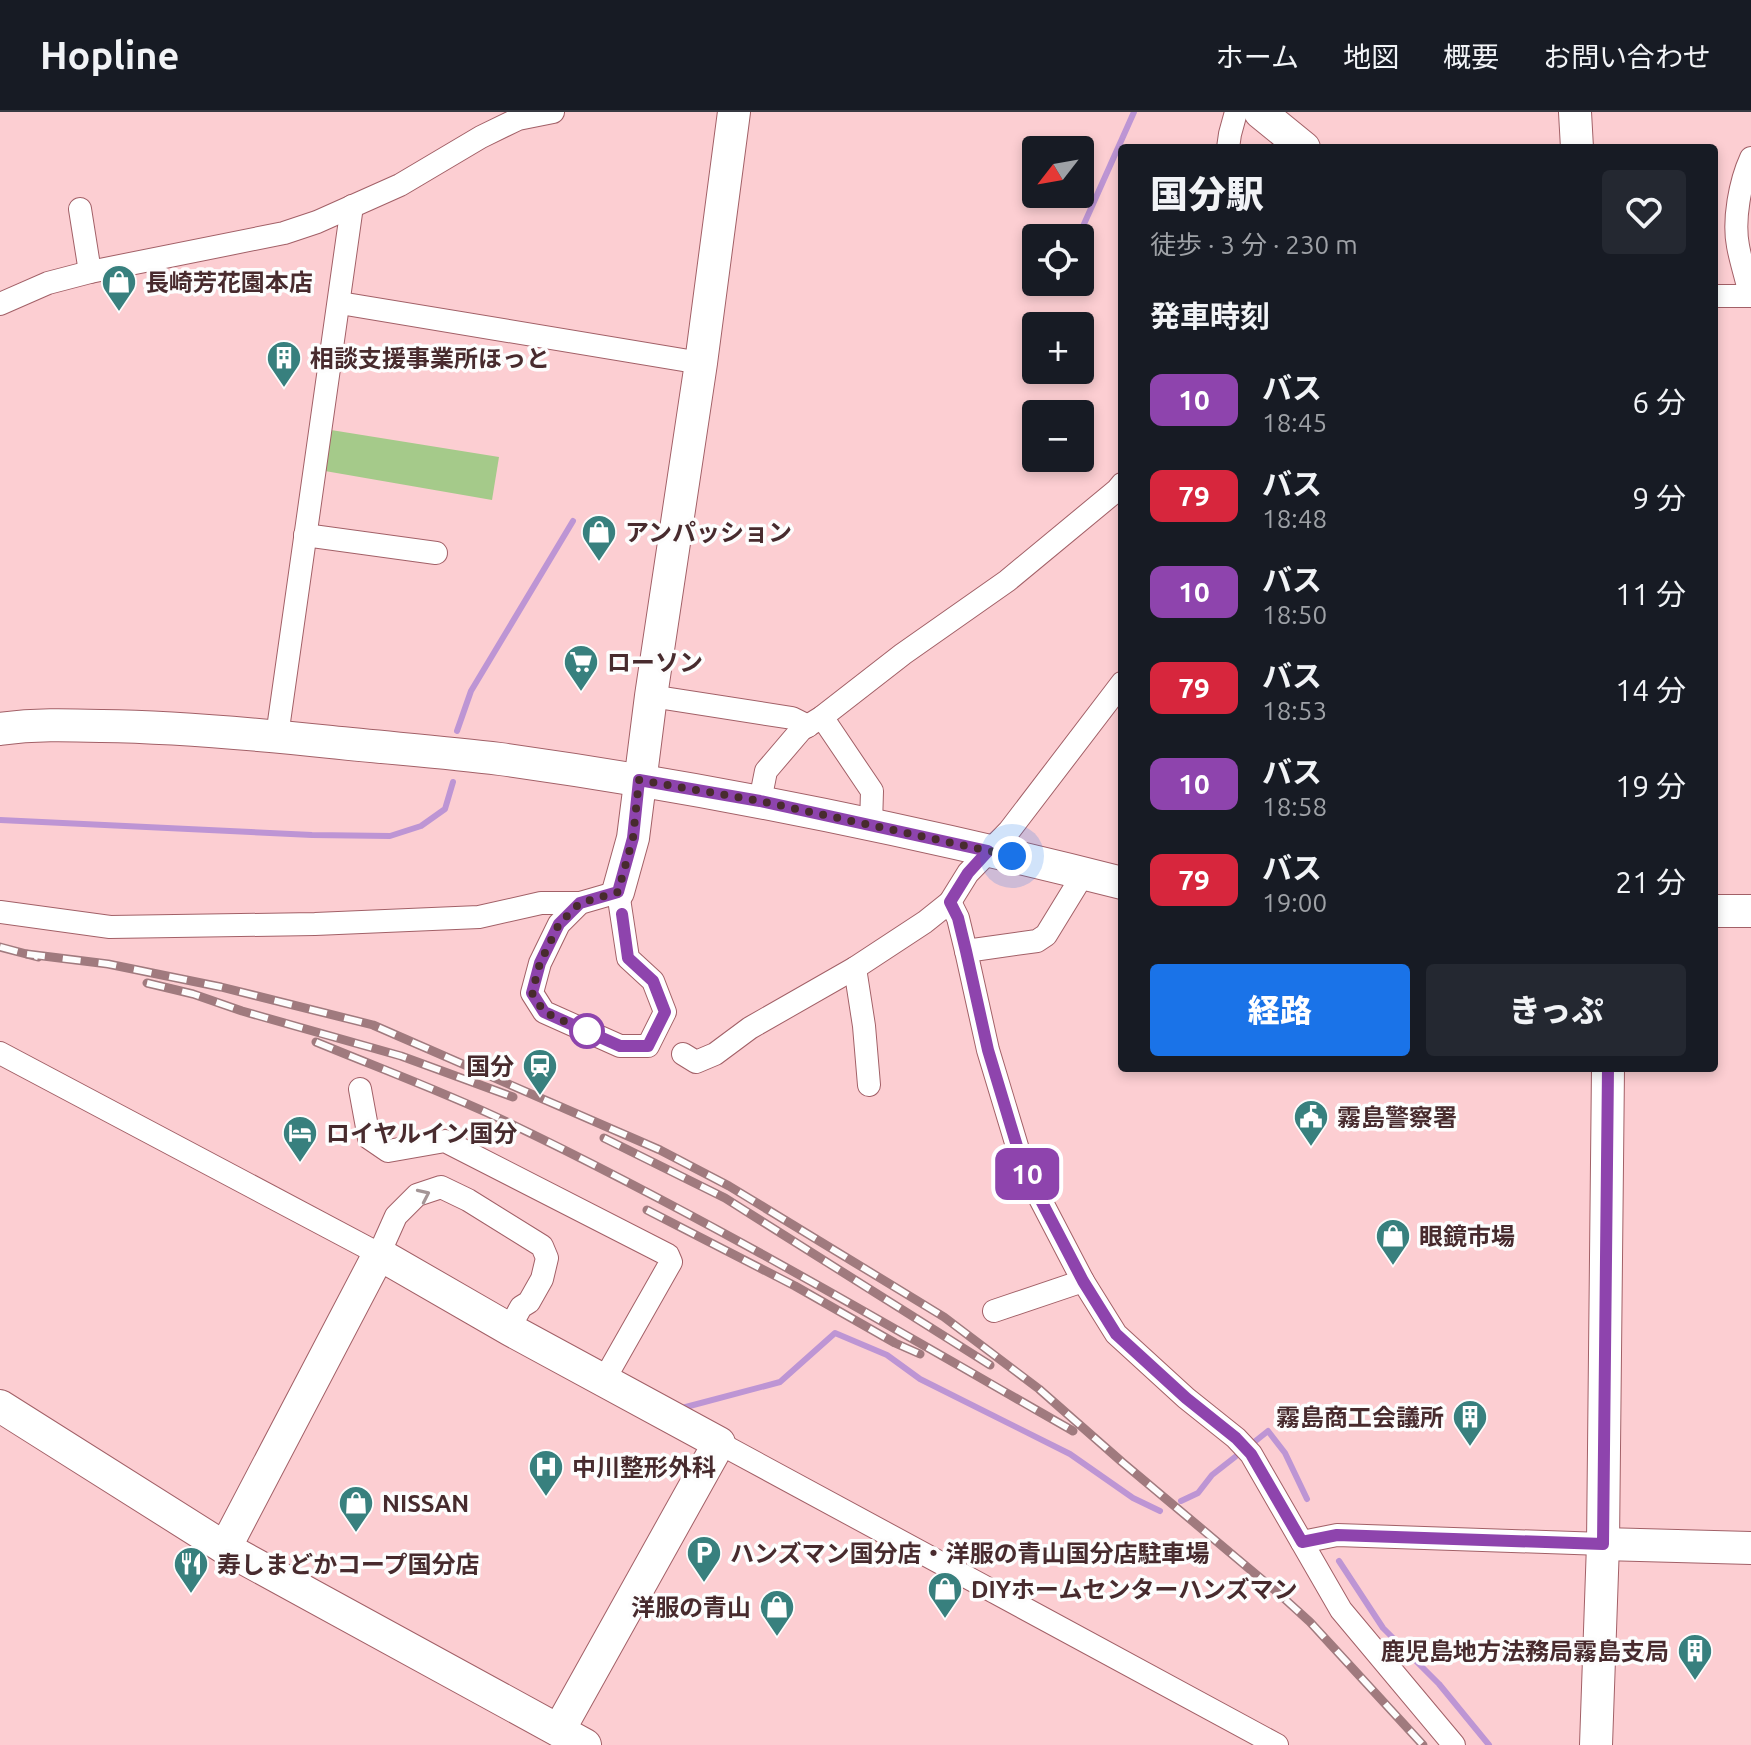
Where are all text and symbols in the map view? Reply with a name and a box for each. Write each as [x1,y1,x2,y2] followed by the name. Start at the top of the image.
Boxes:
[40,34,179,76] text: Hopline
[1216,41,1299,72] text: ホーム
[1343,41,1399,72] text: 地図
[1443,41,1499,72] text: 概要
[1543,41,1711,72] text: お問い合わせ
[1022,136,1094,208] north arrow
[1022,136,1094,472] map controls
[1602,170,1686,254] button: heart
[1150,173,1264,215] text: 国分駅
[1022,224,1094,296] button: locate
[1150,230,1358,259] text: 徒歩 · 3 分 · 230 m
[100,263,138,313] shop icon: 長崎芳花園本店
[145,269,313,296] place label: 長崎芳花園本店
[1150,299,1270,333] text: 発車時刻
[1022,312,1094,384] button: +
[265,339,303,389] building icon: 相談支援事業所ほっと
[310,345,550,372] place label: 相談支援事業所ほっと
[1262,371,1322,405] text: バス
[1178,384,1210,415] text: 10
[1632,385,1686,419] text: 6 分
[1022,400,1094,472] button: −
[1262,408,1327,437] text: 18:45
[1262,467,1322,501] text: バス
[1178,480,1210,511] text: 79
[1632,481,1686,515] text: 9 分
[1262,504,1327,533] text: 18:48
[580,513,618,563] shop icon: アンパッション
[625,519,792,546] place label: アンパッション
[1262,563,1322,597] text: バス
[1178,576,1210,607] text: 10
[1615,577,1686,611] text: 11 分
[1262,600,1327,629] text: 18:50
[562,643,600,693] supermarket icon: ローソン
[607,649,703,676] place label: ローソン
[1262,659,1322,693] text: バス
[1178,672,1210,703] text: 79
[1615,673,1686,707] text: 14 分
[1262,696,1327,725] text: 18:53
[1262,755,1322,789] text: バス
[1178,768,1210,799] text: 10
[1615,769,1686,803] text: 19 分
[1262,792,1327,821] text: 18:58
[992,836,1032,876] your location
[1262,851,1322,885] text: バス
[1178,864,1210,895] text: 79
[1615,865,1686,899] text: 21 分
[1262,888,1327,917] text: 19:00
[1150,964,1410,1056] button: 経路
[1426,964,1686,1056] button: きっぷ
[570,1014,604,1048] unlabelled marker
[521,1047,559,1097] station icon: 国分
[466,1053,514,1080] place label: 国分
[1292,1098,1330,1148] public building icon: 霧島警察署
[1337,1104,1457,1131] place label: 霧島警察署
[281,1114,319,1164] hotel icon: ロイヤルイン国分
[326,1120,517,1147] place label: ロイヤルイン国分
[991,1148,1063,1200] line badge: 10
[1011,1158,1043,1189] text: 10
[416,1188,430,1204] one-way arrow
[1374,1217,1412,1267] shop icon: 眼鏡市場
[1419,1223,1515,1250] place label: 眼鏡市場
[1451,1398,1489,1448] building icon: 霧島商工会議所
[1276,1404,1444,1431] place label: 霧島商工会議所
[527,1448,565,1498] hospital icon: 中川整形外科
[572,1454,716,1481] place label: 中川整形外科
[337,1484,375,1534] shop icon: NISSAN
[382,1490,469,1517] place label: NISSAN
[685,1534,723,1584] parking icon: ハンズマン国分店・洋服の青山国分店駐車場
[730,1540,1210,1567] place label: ハンズマン国分店・洋服の青山国分店駐車場
[172,1545,210,1595] restaurant icon: 寿しまどかコープ国分店
[217,1551,480,1578] place label: 寿しまどかコープ国分店
[926,1570,964,1620] shop icon: DIYホームセンターハンズマン
[971,1576,1297,1603] place label: DIYホームセンターハンズマン
[758,1588,796,1638] shop icon: 洋服の青山
[631,1594,751,1621] place label: 洋服の青山
[1676,1632,1714,1682] building icon: 鹿児島地方法務局霧島支局
[1381,1638,1669,1665] place label: 鹿児島地方法務局霧島支局

